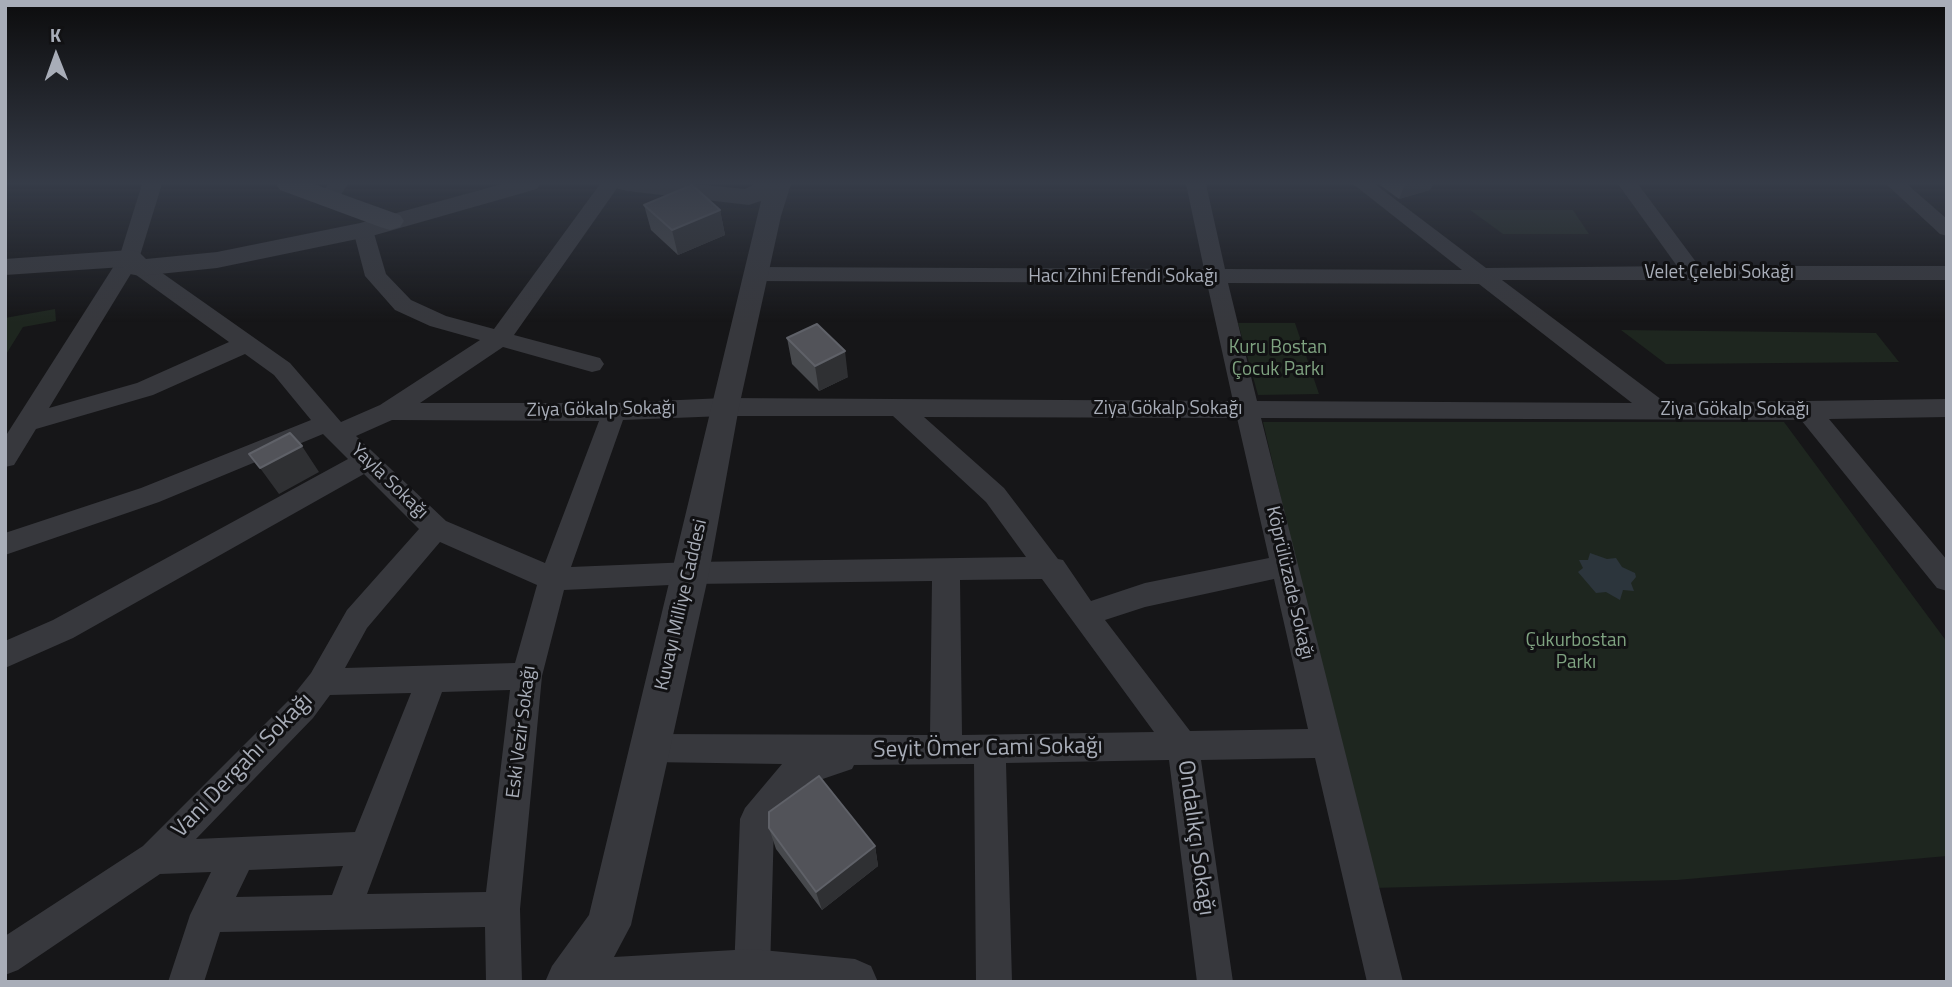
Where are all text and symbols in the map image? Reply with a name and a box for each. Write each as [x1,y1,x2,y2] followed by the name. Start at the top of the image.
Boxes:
[50,20,62,49] text: K
[21,21,91,91] north arrow
[1644,262,1794,284] street label: Velet Çelebi Sokağı
[1028,266,1218,288] street label: Hacı Zihni Efendi Sokağı
[1229,337,1327,381] park label: Kuru Bostan Çocuk Parkı
[526,397,676,423] street label: Ziya Gökalp Sokağı
[1094,398,1242,420] street label: Ziya Gökalp Sokağı
[1661,399,1809,421] street label: Ziya Gökalp Sokağı
[346,440,432,524] street label: Yayla Sokağı
[1260,504,1318,662] street label: Köprülüzade Sokağı
[651,517,713,693] street label: Kuvayı Milliye Caddesi
[1525,630,1627,674] park label: Çukurbostan Parkı
[503,665,541,799] street label: Eski Vezir Sokağı
[167,688,319,844] street label: Vani Dergahı Sokağı
[873,733,1103,765] street label: Seyit Ömer Cami Sokağı
[1170,759,1220,917] street label: Ondalıkçı Sokağı

